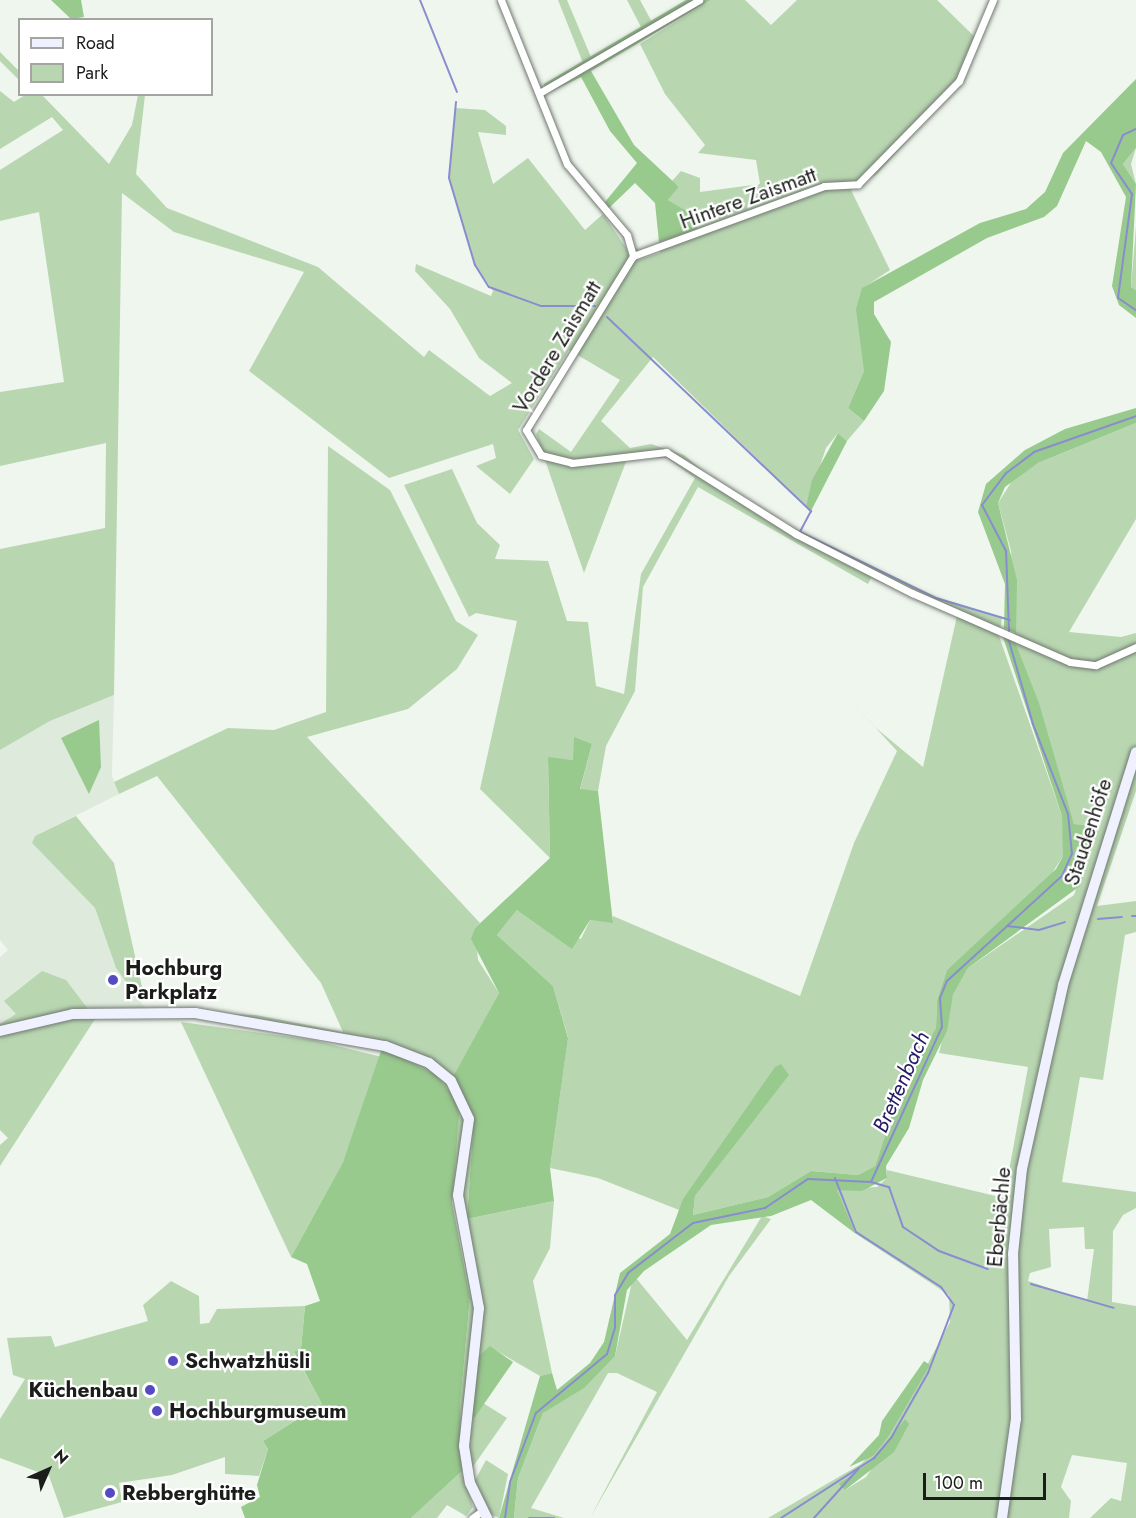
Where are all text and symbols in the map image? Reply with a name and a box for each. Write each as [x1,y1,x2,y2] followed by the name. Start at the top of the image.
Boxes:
[18,18,213,96] legend
[76,30,115,56] text: Road
[76,60,108,86] text: Park
[676,162,820,234] street label: Hintere Zaismatt
[508,276,606,418] street label: Vordere Zaismatt
[1059,775,1117,889] street label: Staudenhöfe
[125,955,222,1005] place label: Hochburg Parkplatz
[106,973,120,987] marker: Hochburg Parkplatz
[867,1027,935,1137] water label: Brettenbach
[982,1166,1016,1268] street label: Eberbächle
[185,1348,310,1374] place label: Schwatzhüsli
[166,1354,180,1368] marker: Schwatzhüsli
[28,1377,138,1403] place label: Küchenbau
[143,1383,157,1397] marker: Küchenbau
[169,1398,347,1424] place label: Hochburgmuseum
[150,1404,164,1418] marker: Hochburgmuseum
[18,1440,78,1500] north arrow
[48,1444,74,1470] text: N
[926,1461,1049,1499] scale bar
[934,1470,983,1496] text: 100 m
[122,1480,256,1506] place label: Rebberghütte
[103,1486,117,1500] marker: Rebberghütte

